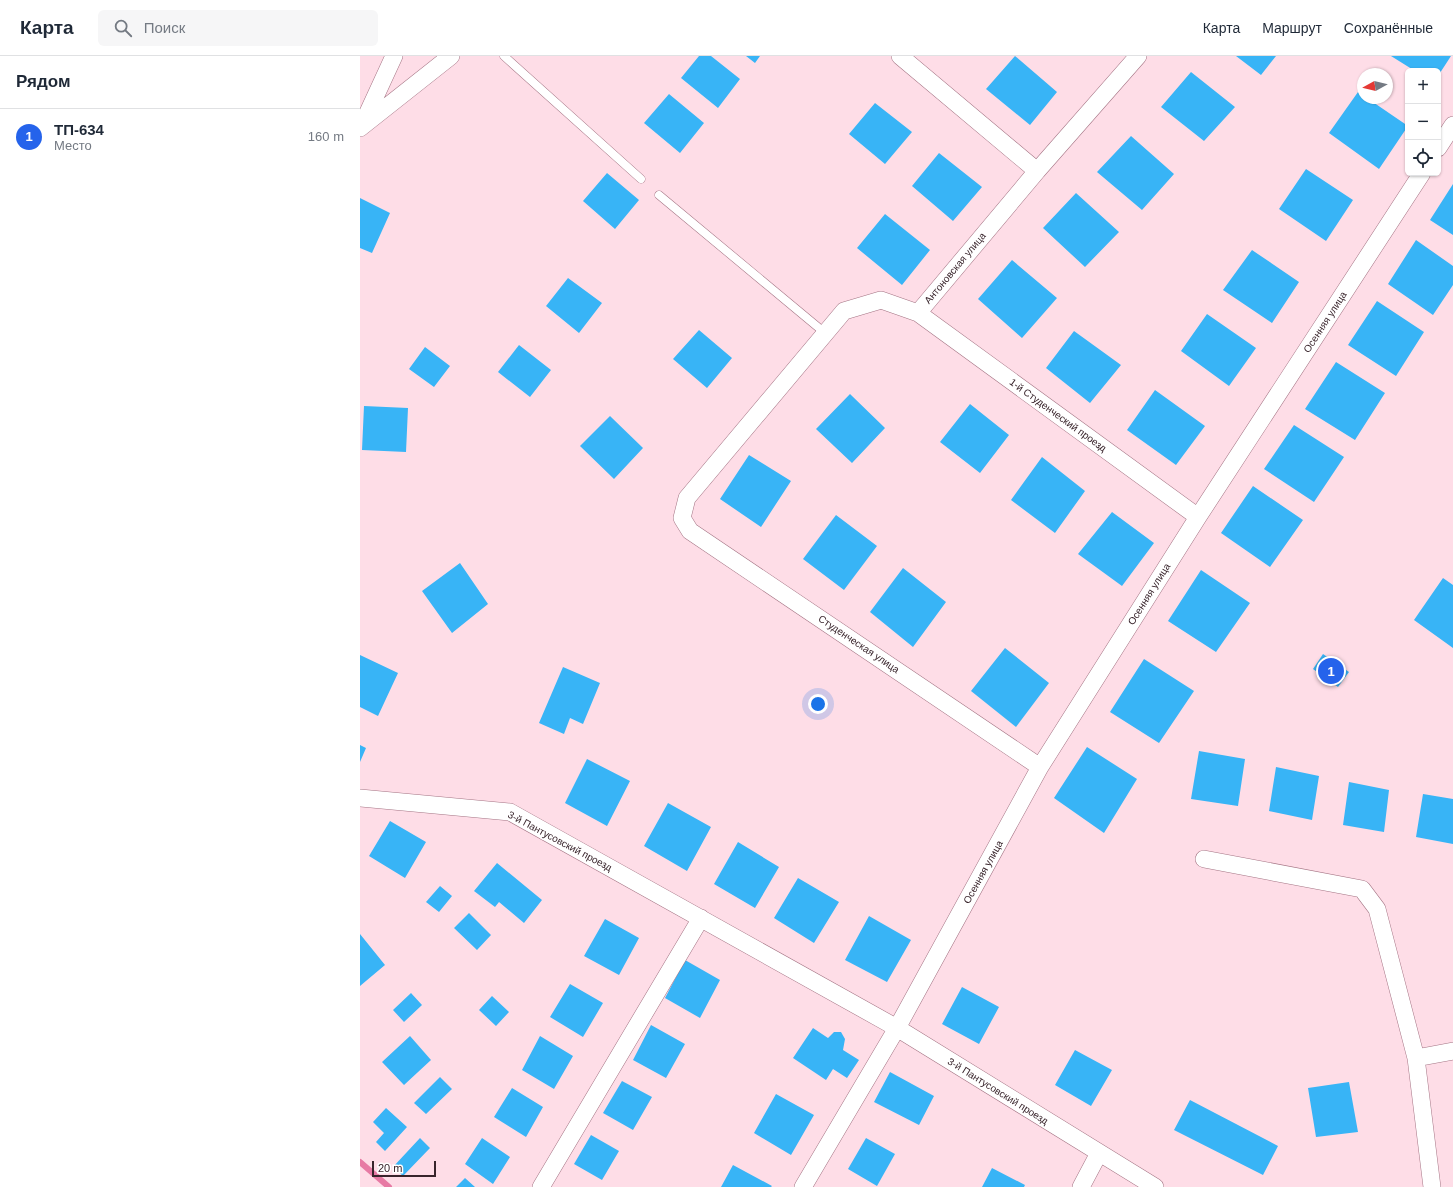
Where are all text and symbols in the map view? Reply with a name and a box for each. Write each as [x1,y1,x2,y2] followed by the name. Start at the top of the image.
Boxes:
[98,10,378,46] search box
[20,17,74,38] text: Карта
[112,17,134,39] icon: search
[144,19,185,36] text: Поиск
[1203,20,1240,36] text: Карта
[1262,20,1322,36] text: Маршрут
[1344,20,1433,36] text: Сохранённые
[1357,68,1393,104] north arrow
[1405,68,1441,176] map controls
[1405,68,1441,104] button: +
[16,72,71,91] text: Рядом
[1405,104,1441,140] button: −
[54,121,104,138] text: ТП-634
[25,129,33,144] text: 1
[308,129,344,144] text: 160 m
[54,138,92,153] text: Место
[1405,140,1441,176] button: locate
[922,230,988,306] street label: Антоновская улица
[1301,289,1349,355] street label: Осенняя улица
[1007,376,1109,454] street label: 1-й Студенческий проезд
[1126,561,1173,627] street label: Осенняя улица
[816,613,902,675] street label: Студенческая улица
[1318,656,1344,686] pin: 1
[808,694,828,714] your location
[506,809,614,873] street label: 3-й Пантусовский проезд
[961,838,1005,905] street label: Осенняя улица
[946,1055,1050,1127] street label: 3-й Пантусовский проезд
[372,1159,436,1178] scale bar
[378,1162,402,1174] text: 20 m

